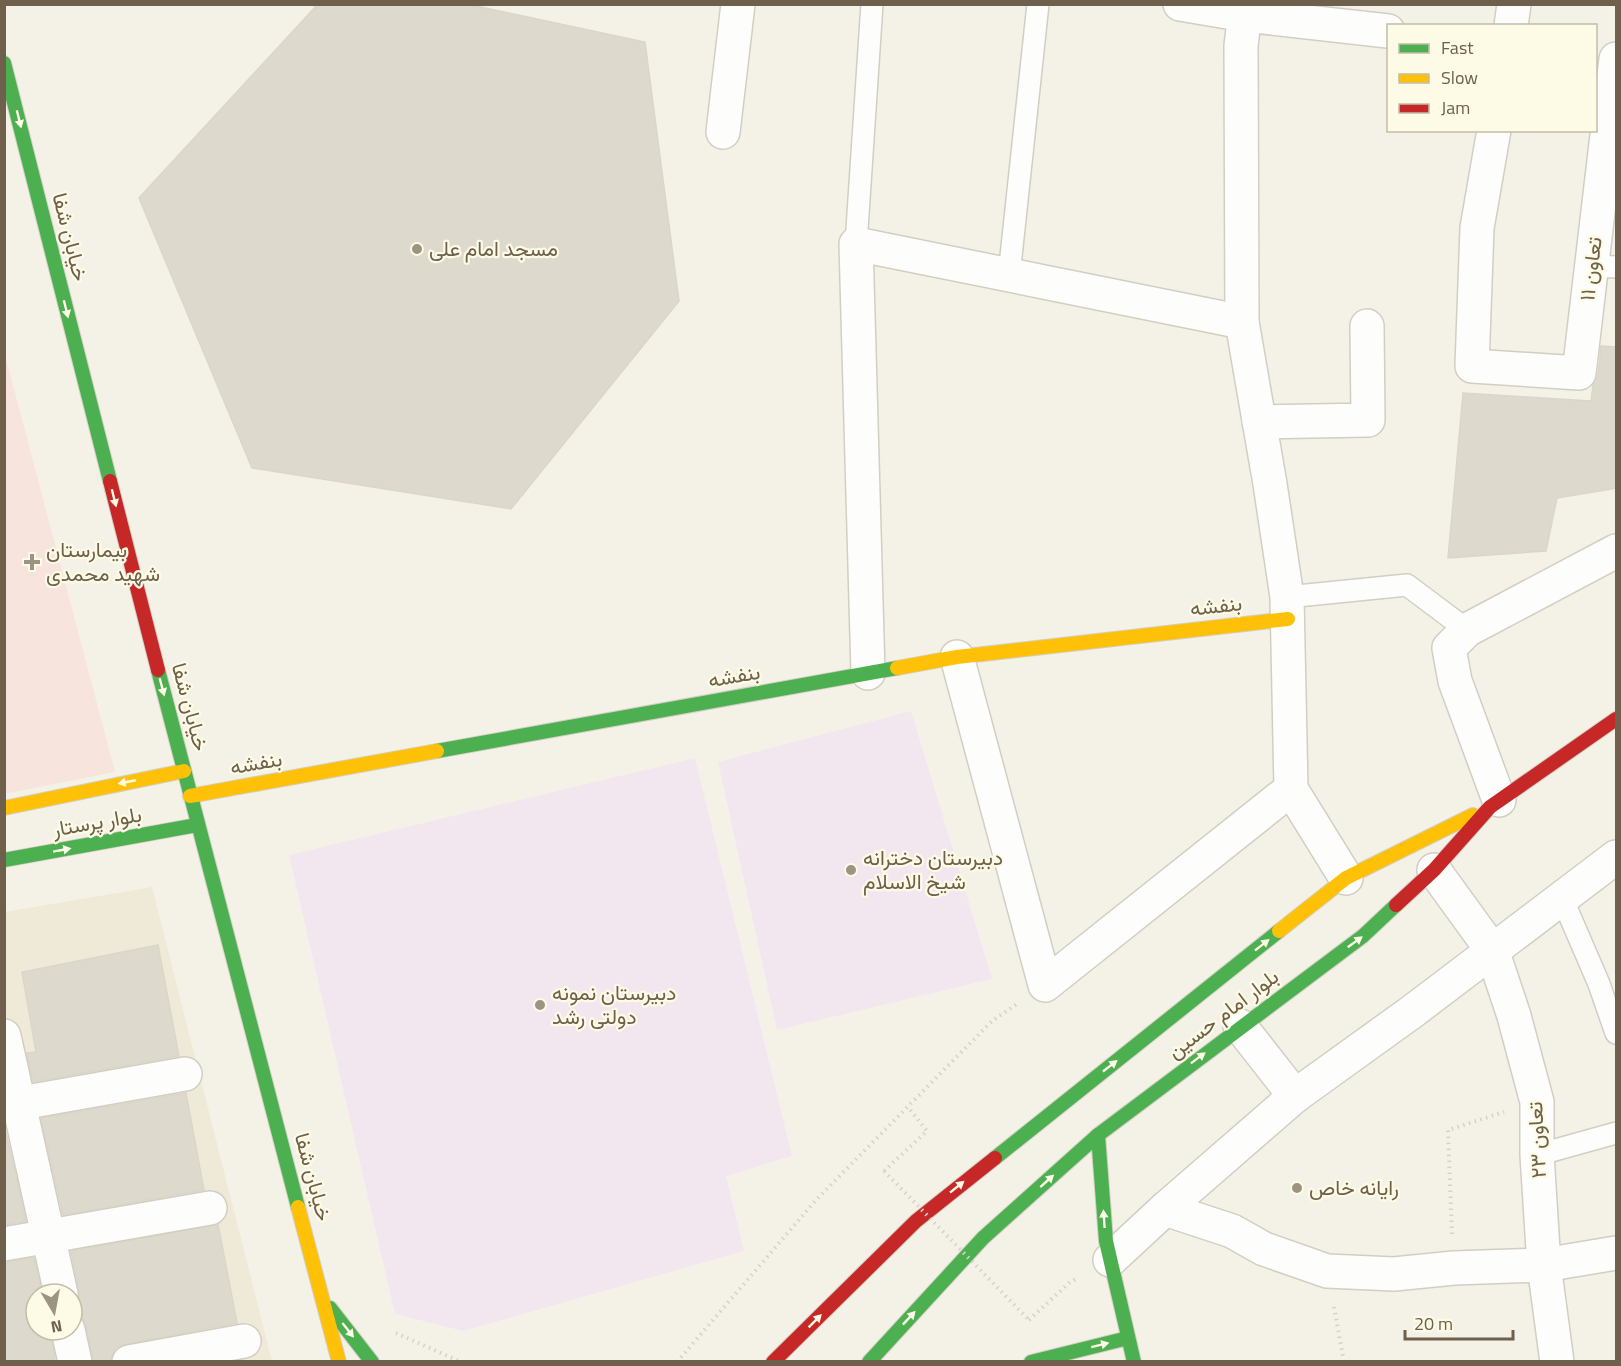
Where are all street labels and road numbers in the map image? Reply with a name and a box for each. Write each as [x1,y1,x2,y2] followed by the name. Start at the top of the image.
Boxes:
[45,189,97,284] street label: خیابان شفا
[1570,235,1610,303] street label: تعاون ۱۱
[1188,586,1244,624] street label: بنفشه
[705,655,762,695] street label: بنفشه
[164,659,218,754] street label: خیابان شفا
[227,742,284,782] street label: بنفشه
[49,797,144,845] street label: بلوار پرستار
[1160,960,1285,1066] street label: بلوار امام حسین
[1518,1101,1554,1179] street label: تعاون ۲۳
[287,1129,341,1224] street label: خیابان شفا

